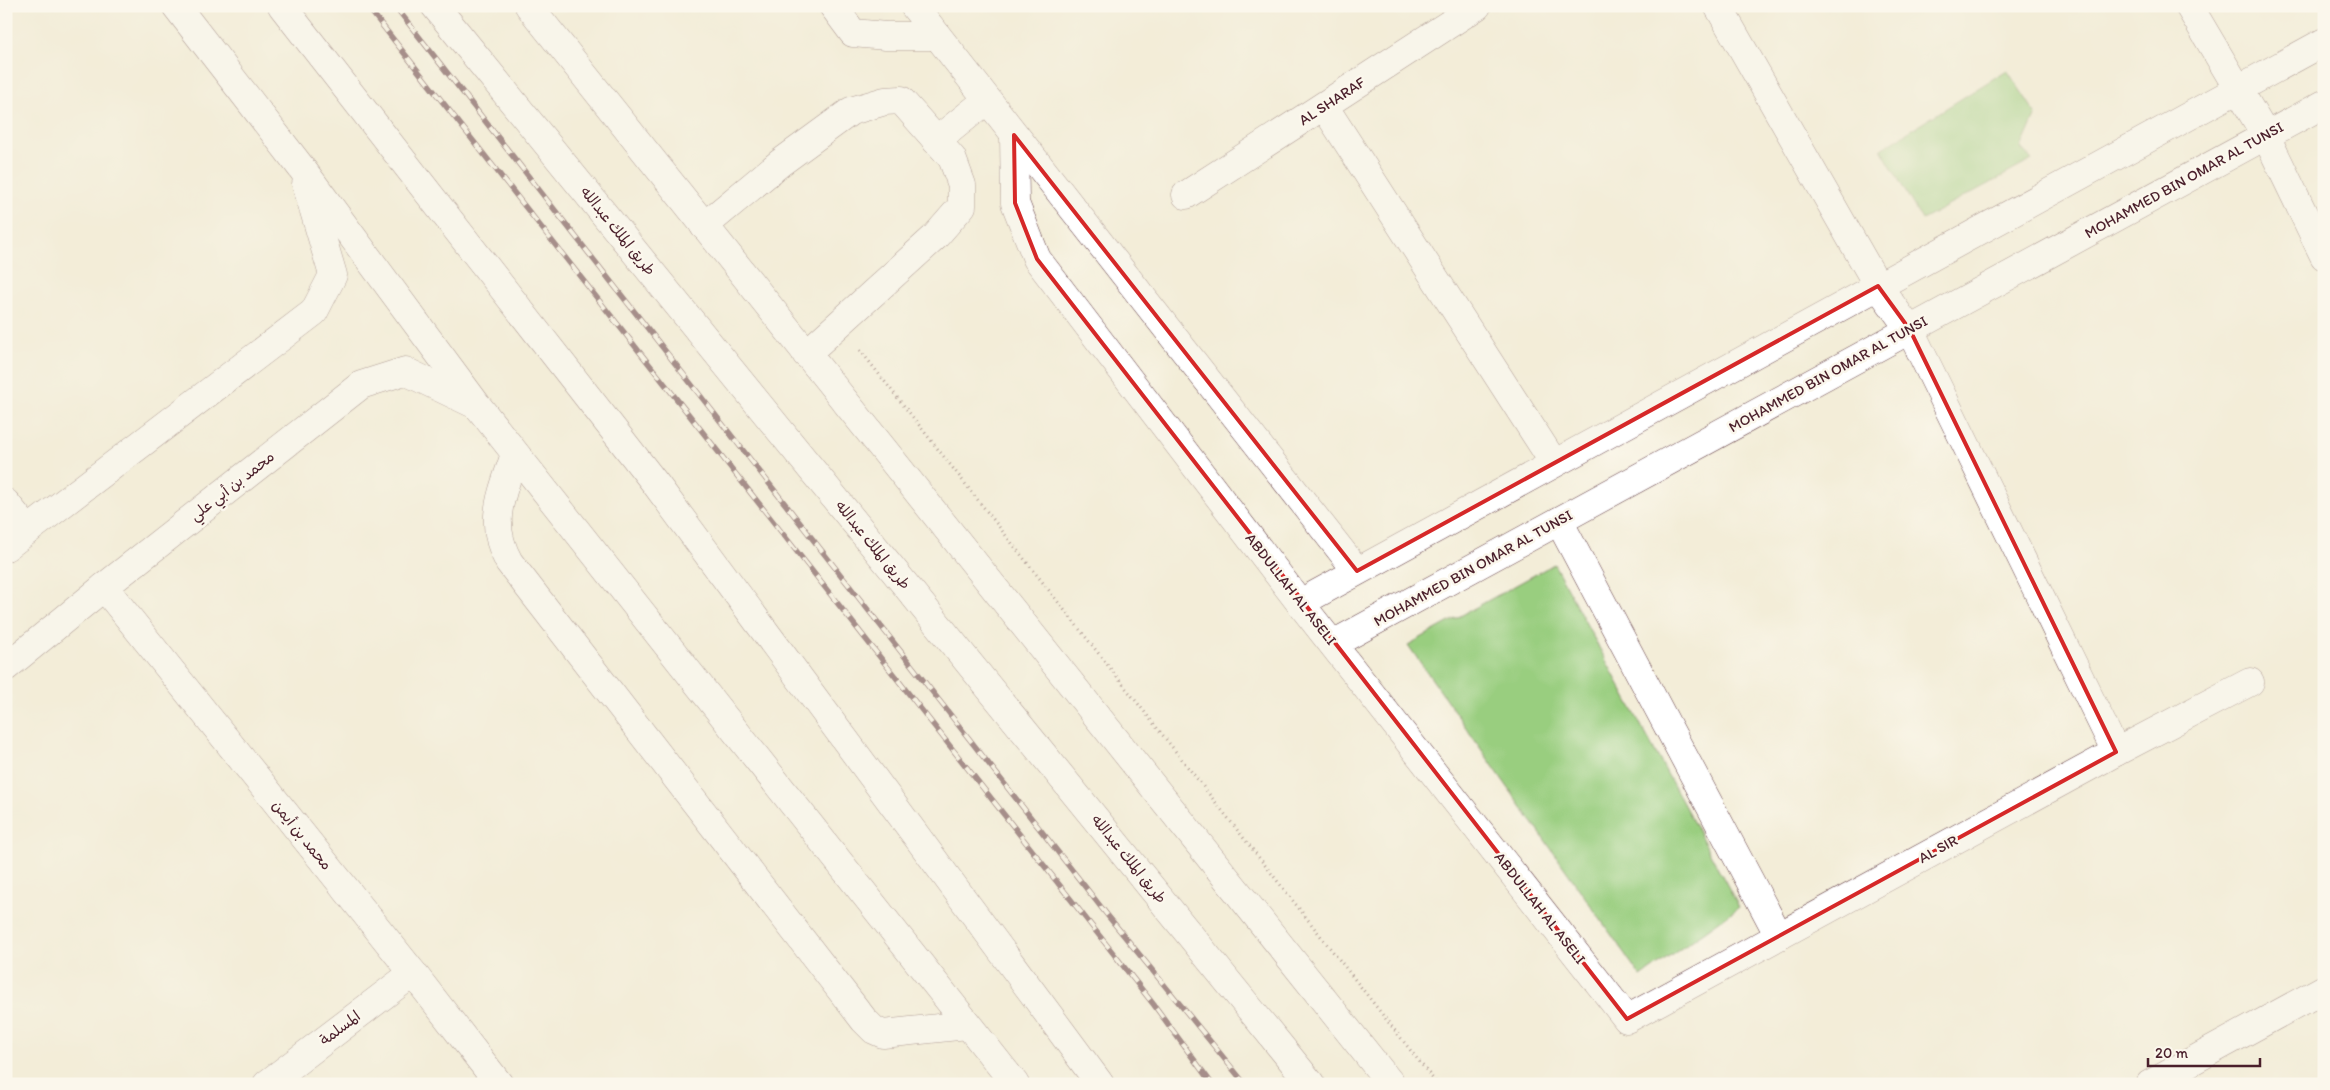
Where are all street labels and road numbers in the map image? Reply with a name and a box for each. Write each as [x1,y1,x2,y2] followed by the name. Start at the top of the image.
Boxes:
[1295,73,1369,129] street label: AL SHARAF
[2081,118,2287,242] street label: MOHAMMED BIN OMAR AL TUNSI
[577,183,659,279] street label: طريق الملك عبدالله
[1725,312,1931,436] street label: MOHAMMED BIN OMAR AL TUNSI
[186,447,280,528] street label: محمد بن أبي علي
[832,497,914,593] street label: طريق الملك عبدالله
[1370,506,1576,630] street label: MOHAMMED BIN OMAR AL TUNSI
[1242,529,1340,649] street label: ABDULLAH AL ASELI
[268,796,336,874] street label: محمد بن أيمن
[1088,811,1170,907] street label: طريق الملك عبدالله
[1915,831,1961,867] street label: AL SIR
[1491,848,1589,968] street label: ABDULLAH AL ASELI
[316,1007,364,1049] street label: المسلمة

